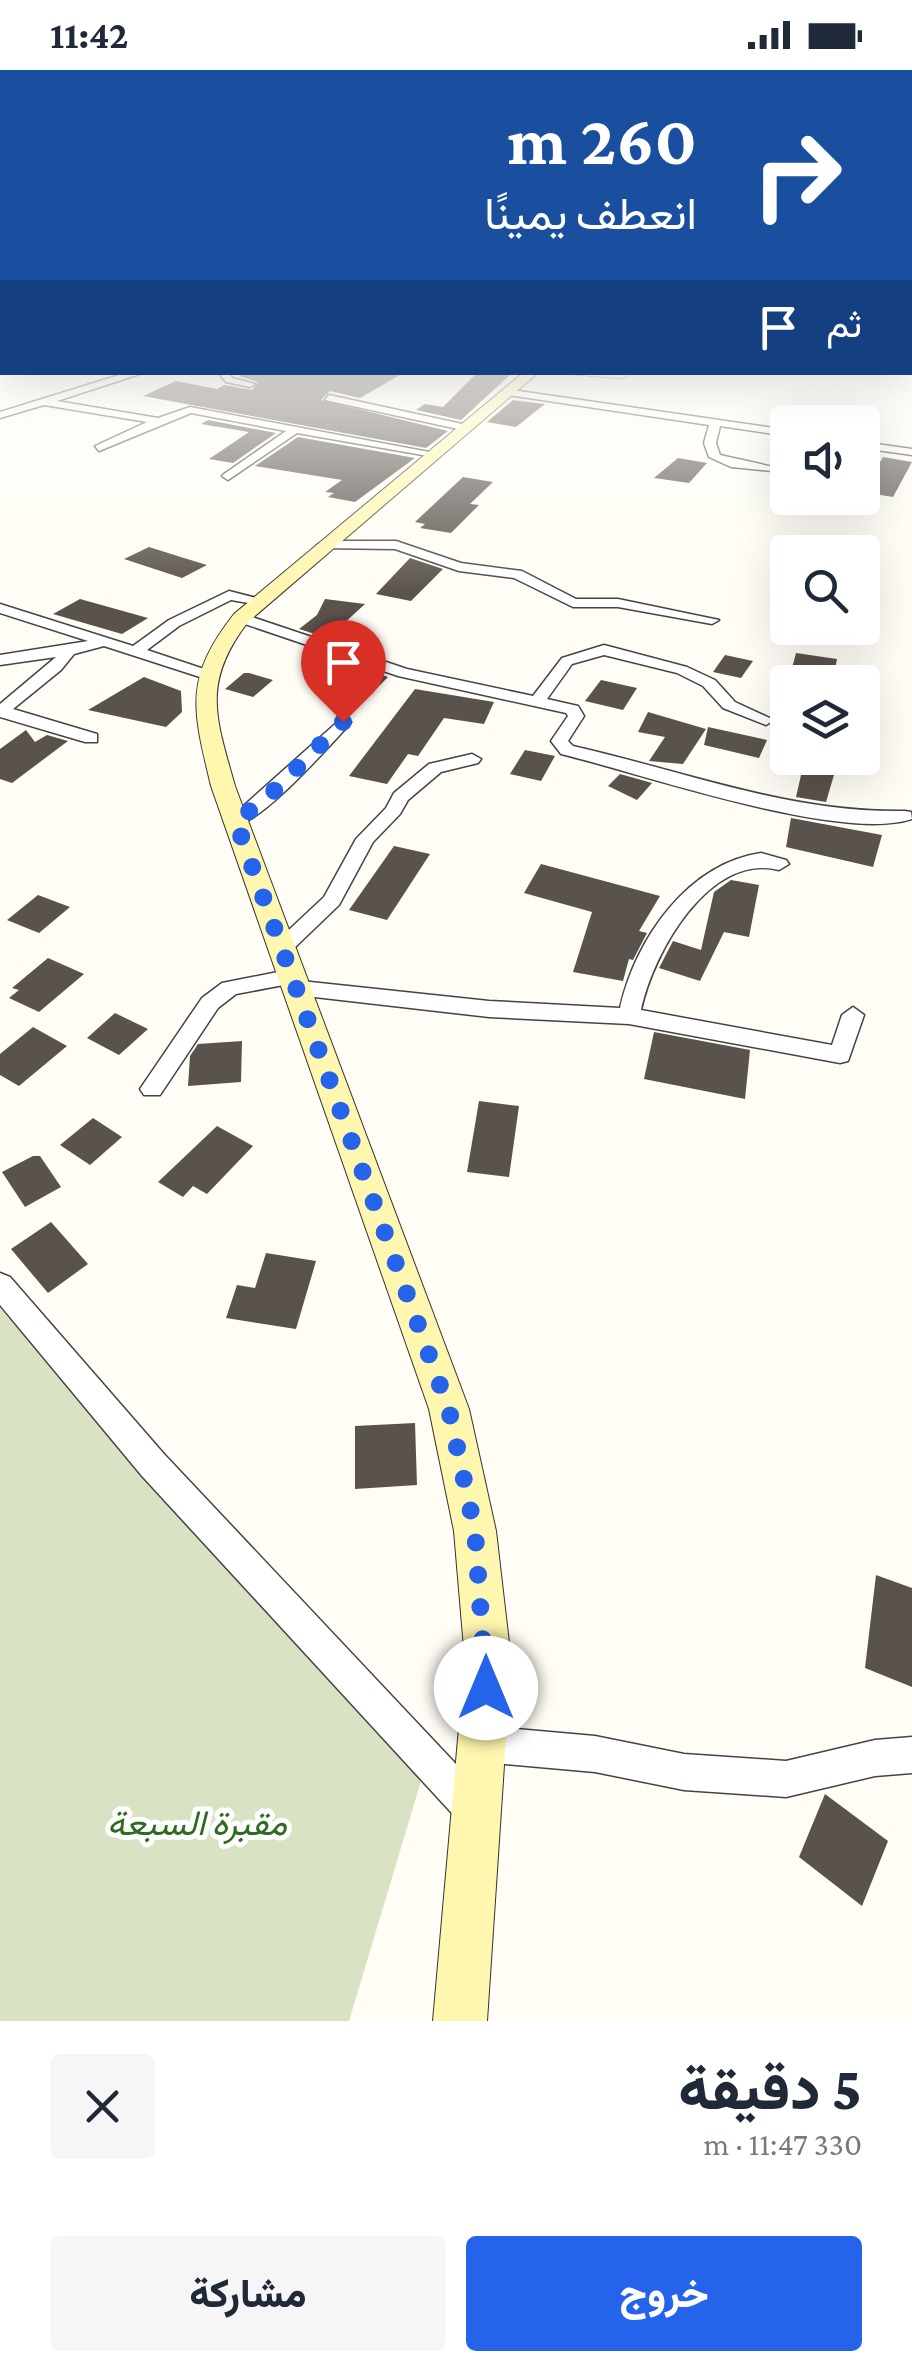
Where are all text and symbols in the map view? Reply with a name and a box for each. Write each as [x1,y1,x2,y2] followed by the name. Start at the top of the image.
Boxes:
[50,14,129,56] text: 11:42
[508,101,697,179] text: 260 m
[732,110,862,240] icon: right
[484,189,697,239] text: انعطف يمينًا
[751,300,806,355] icon: arrive
[826,303,862,345] text: ثم
[770,405,880,775] map controls
[770,405,880,515] button: sound
[770,535,880,645] button: search
[301,620,386,723] pin
[316,635,371,690] icon: arrive
[770,665,880,775] button: layers
[434,1636,538,1740] position arrow
[107,1804,287,1845] park label: مقبرة السبعة
[50,2054,155,2159] button: close
[678,2055,862,2122] text: 5 دقيقة
[703,2126,862,2162] text: 330 m · 11:47
[50,2236,446,2351] button: مشاركة
[466,2236,862,2351] button: خروج

